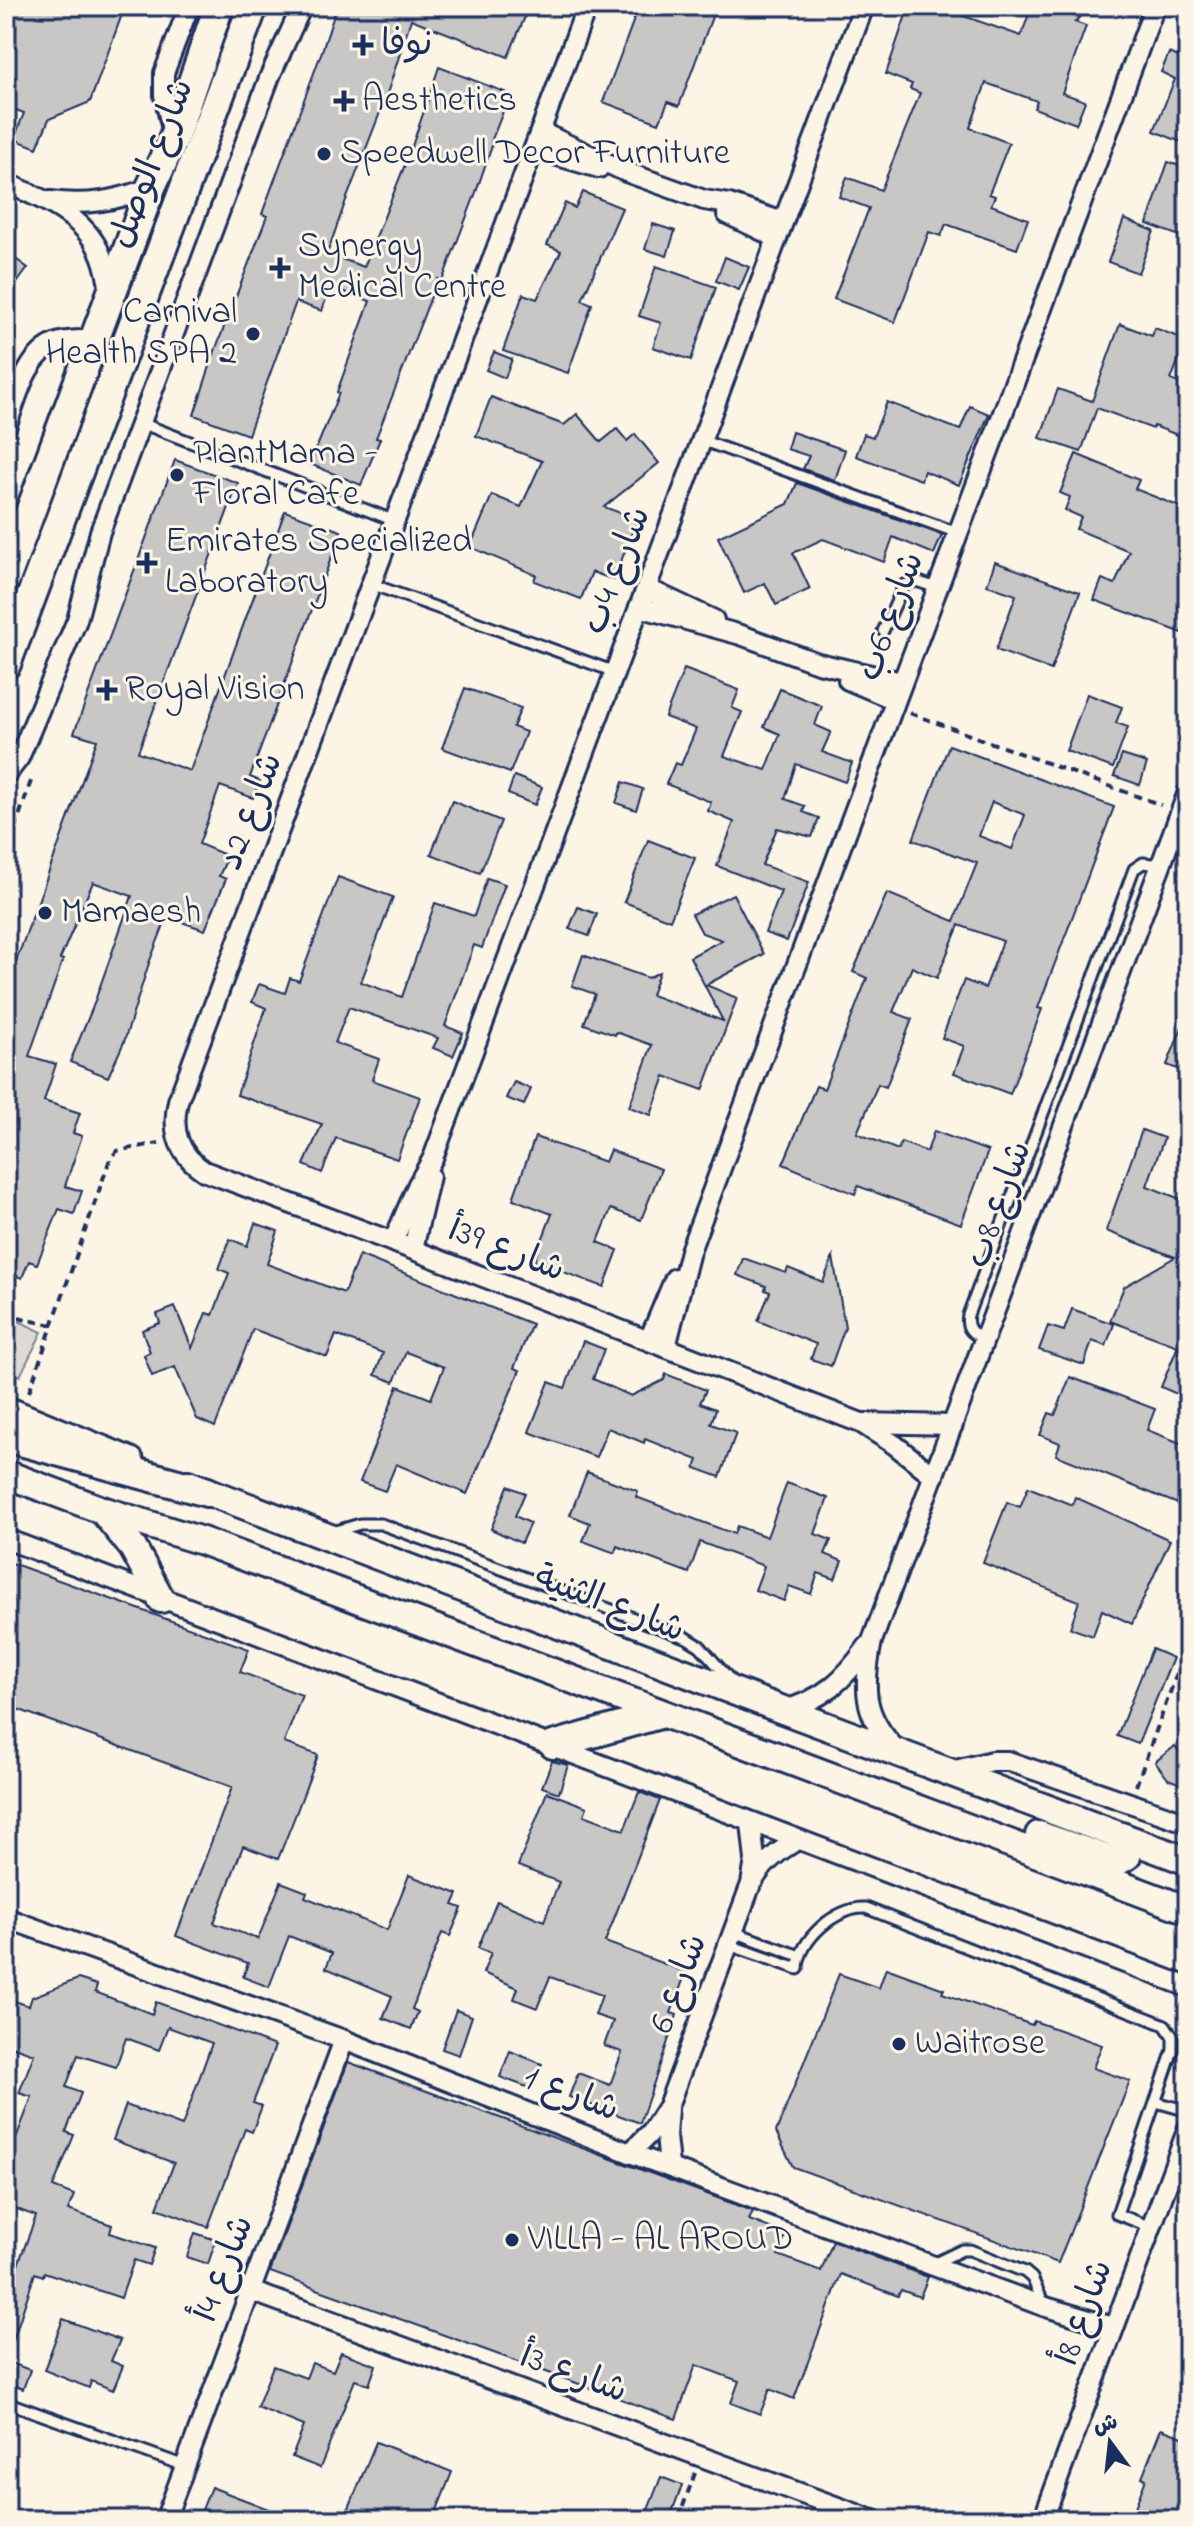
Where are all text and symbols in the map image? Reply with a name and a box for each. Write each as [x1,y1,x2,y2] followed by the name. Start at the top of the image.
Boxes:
[381,19,432,72] place label: نوفا
[352,34,374,56] marker: نوفا
[96,71,210,257] street label: شارع الوصل
[362,75,517,128] place label: Aesthetics
[333,90,355,112] marker: Aesthetics
[340,128,731,181] place label: Speedwell Decor Furniture
[315,145,333,163] marker: Speedwell Decor Furniture
[298,221,507,315] place label: Synergy Medical Centre
[269,257,291,279] marker: Synergy Medical Centre
[45,287,237,381] place label: Carnival Health SPA 2
[244,325,262,343] marker: Carnival Health SPA 2
[192,428,378,522] place label: PlantMama - Floral Cafe
[168,466,186,484] marker: PlantMama - Floral Cafe
[569,499,667,643] street label: شارع 4ب
[165,516,472,610] place label: Emirates Specialized Laboratory
[844,545,940,689] street label: شارع 6ب
[136,552,158,574] marker: Emirates Specialized Laboratory
[125,664,305,717] place label: Royal Vision
[96,679,118,701] marker: Royal Vision
[205,745,299,879] street label: شارع 2د
[61,887,201,940] place label: Mamaesh
[36,904,54,922] marker: Mamaesh
[953,1134,1047,1276] street label: شارع 8ب
[440,1204,572,1298] street label: شارع 39أ
[526,1552,692,1658] street label: شارع الثنية
[637,1927,723,2041] street label: شارع 6
[915,2018,1046,2071] place label: Waitrose
[890,2035,908,2053] marker: Waitrose
[516,2053,626,2137] street label: شارع 1
[180,2208,270,2330] street label: شارع 4أ
[527,2214,793,2267] place label: VILLA - AL AROUD
[503,2231,521,2249] marker: VILLA - AL AROUD
[1041,2253,1129,2373] street label: شارع 8أ
[512,2331,634,2419] street label: شارع 3أ
[1070,2402,1150,2482] north arrow
[1090,2407,1121,2444] text: ش

